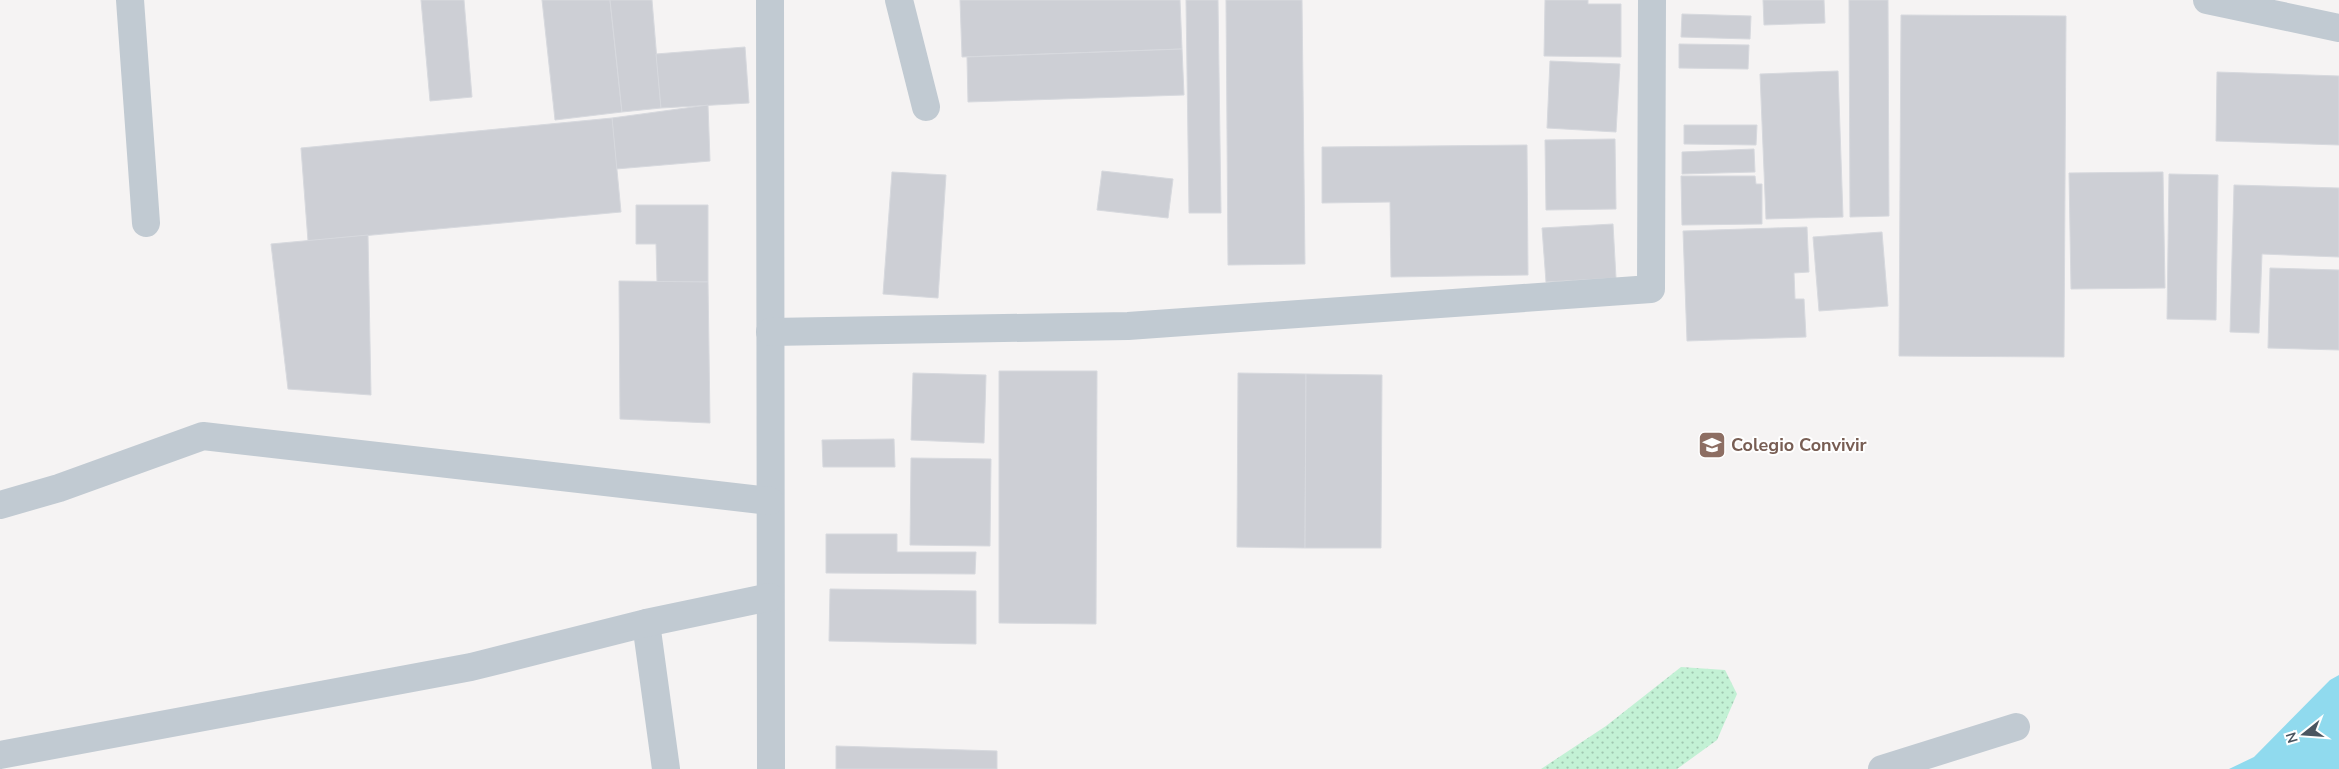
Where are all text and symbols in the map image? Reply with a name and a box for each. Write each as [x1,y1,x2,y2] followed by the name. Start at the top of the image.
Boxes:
[1697,430,1727,460] school or university icon: Colegio Convivir
[1731,433,1867,457] place label: Colegio Convivir
[2279,709,2329,759] north arrow
[2281,730,2303,745] text: N

